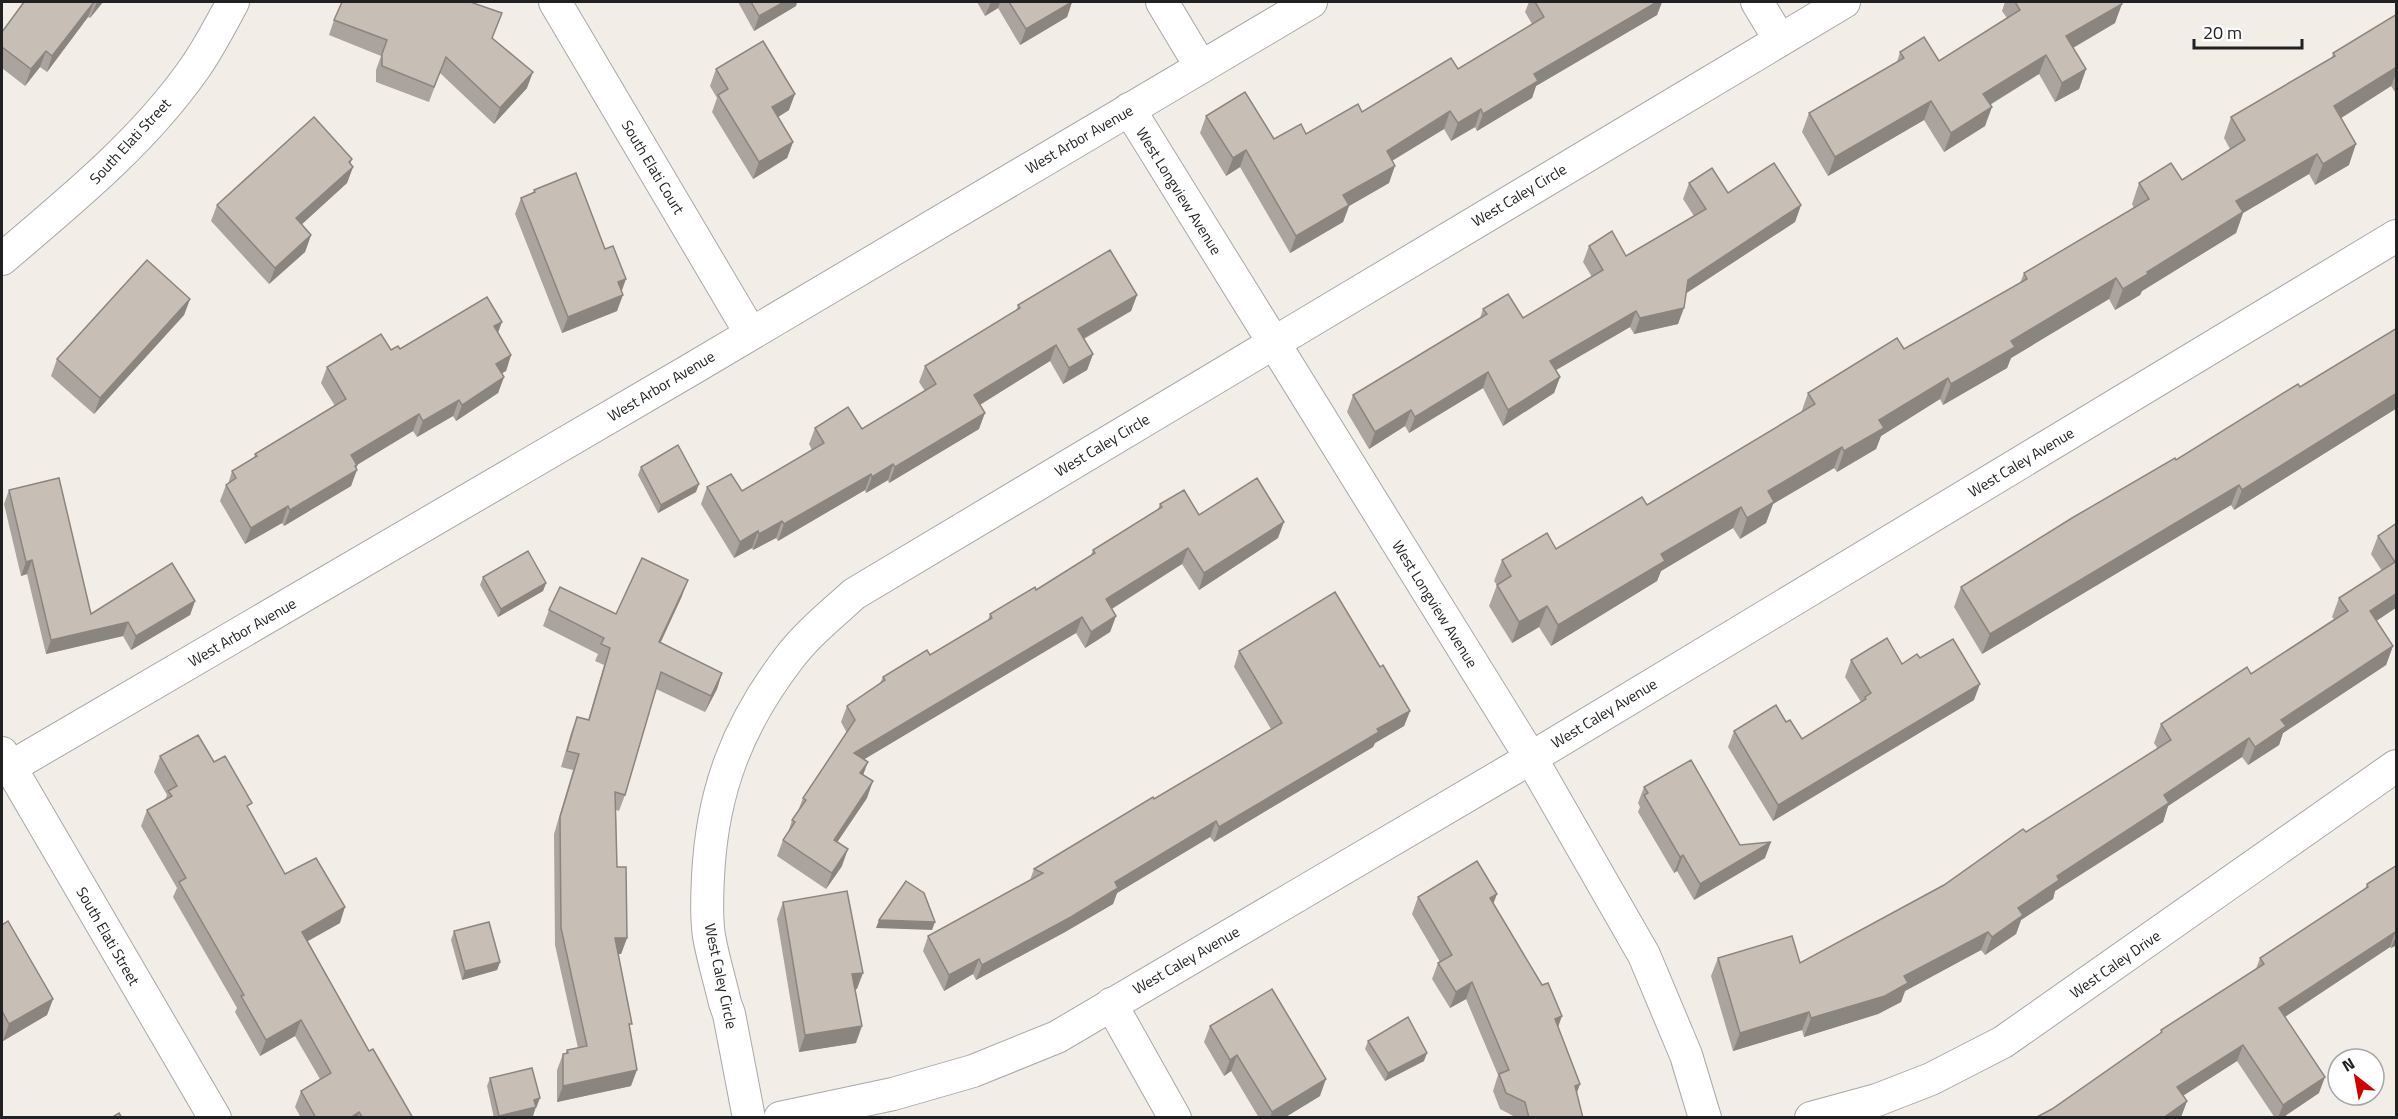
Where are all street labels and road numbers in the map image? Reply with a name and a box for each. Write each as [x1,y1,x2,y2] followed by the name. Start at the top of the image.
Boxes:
[84,92,177,189] street label: South Elati Street
[1021,99,1137,179] street label: West Arbor Avenue
[616,116,691,219] street label: South Elati Court
[1130,123,1228,259] street label: West Longview Avenue
[1467,158,1571,232] street label: West Caley Circle
[603,345,719,427] street label: West Arbor Avenue
[1050,408,1154,482] street label: West Caley Circle
[1964,421,2078,503] street label: West Caley Avenue
[1386,536,1484,672] street label: West Longview Avenue
[184,592,300,672] street label: West Arbor Avenue
[1547,672,1661,754] street label: West Caley Avenue
[70,882,146,990] street label: South Elati Street
[1128,920,1244,1000] street label: West Caley Avenue
[699,921,743,1031] street label: West Caley Circle
[2065,924,2165,1004] street label: West Caley Drive

